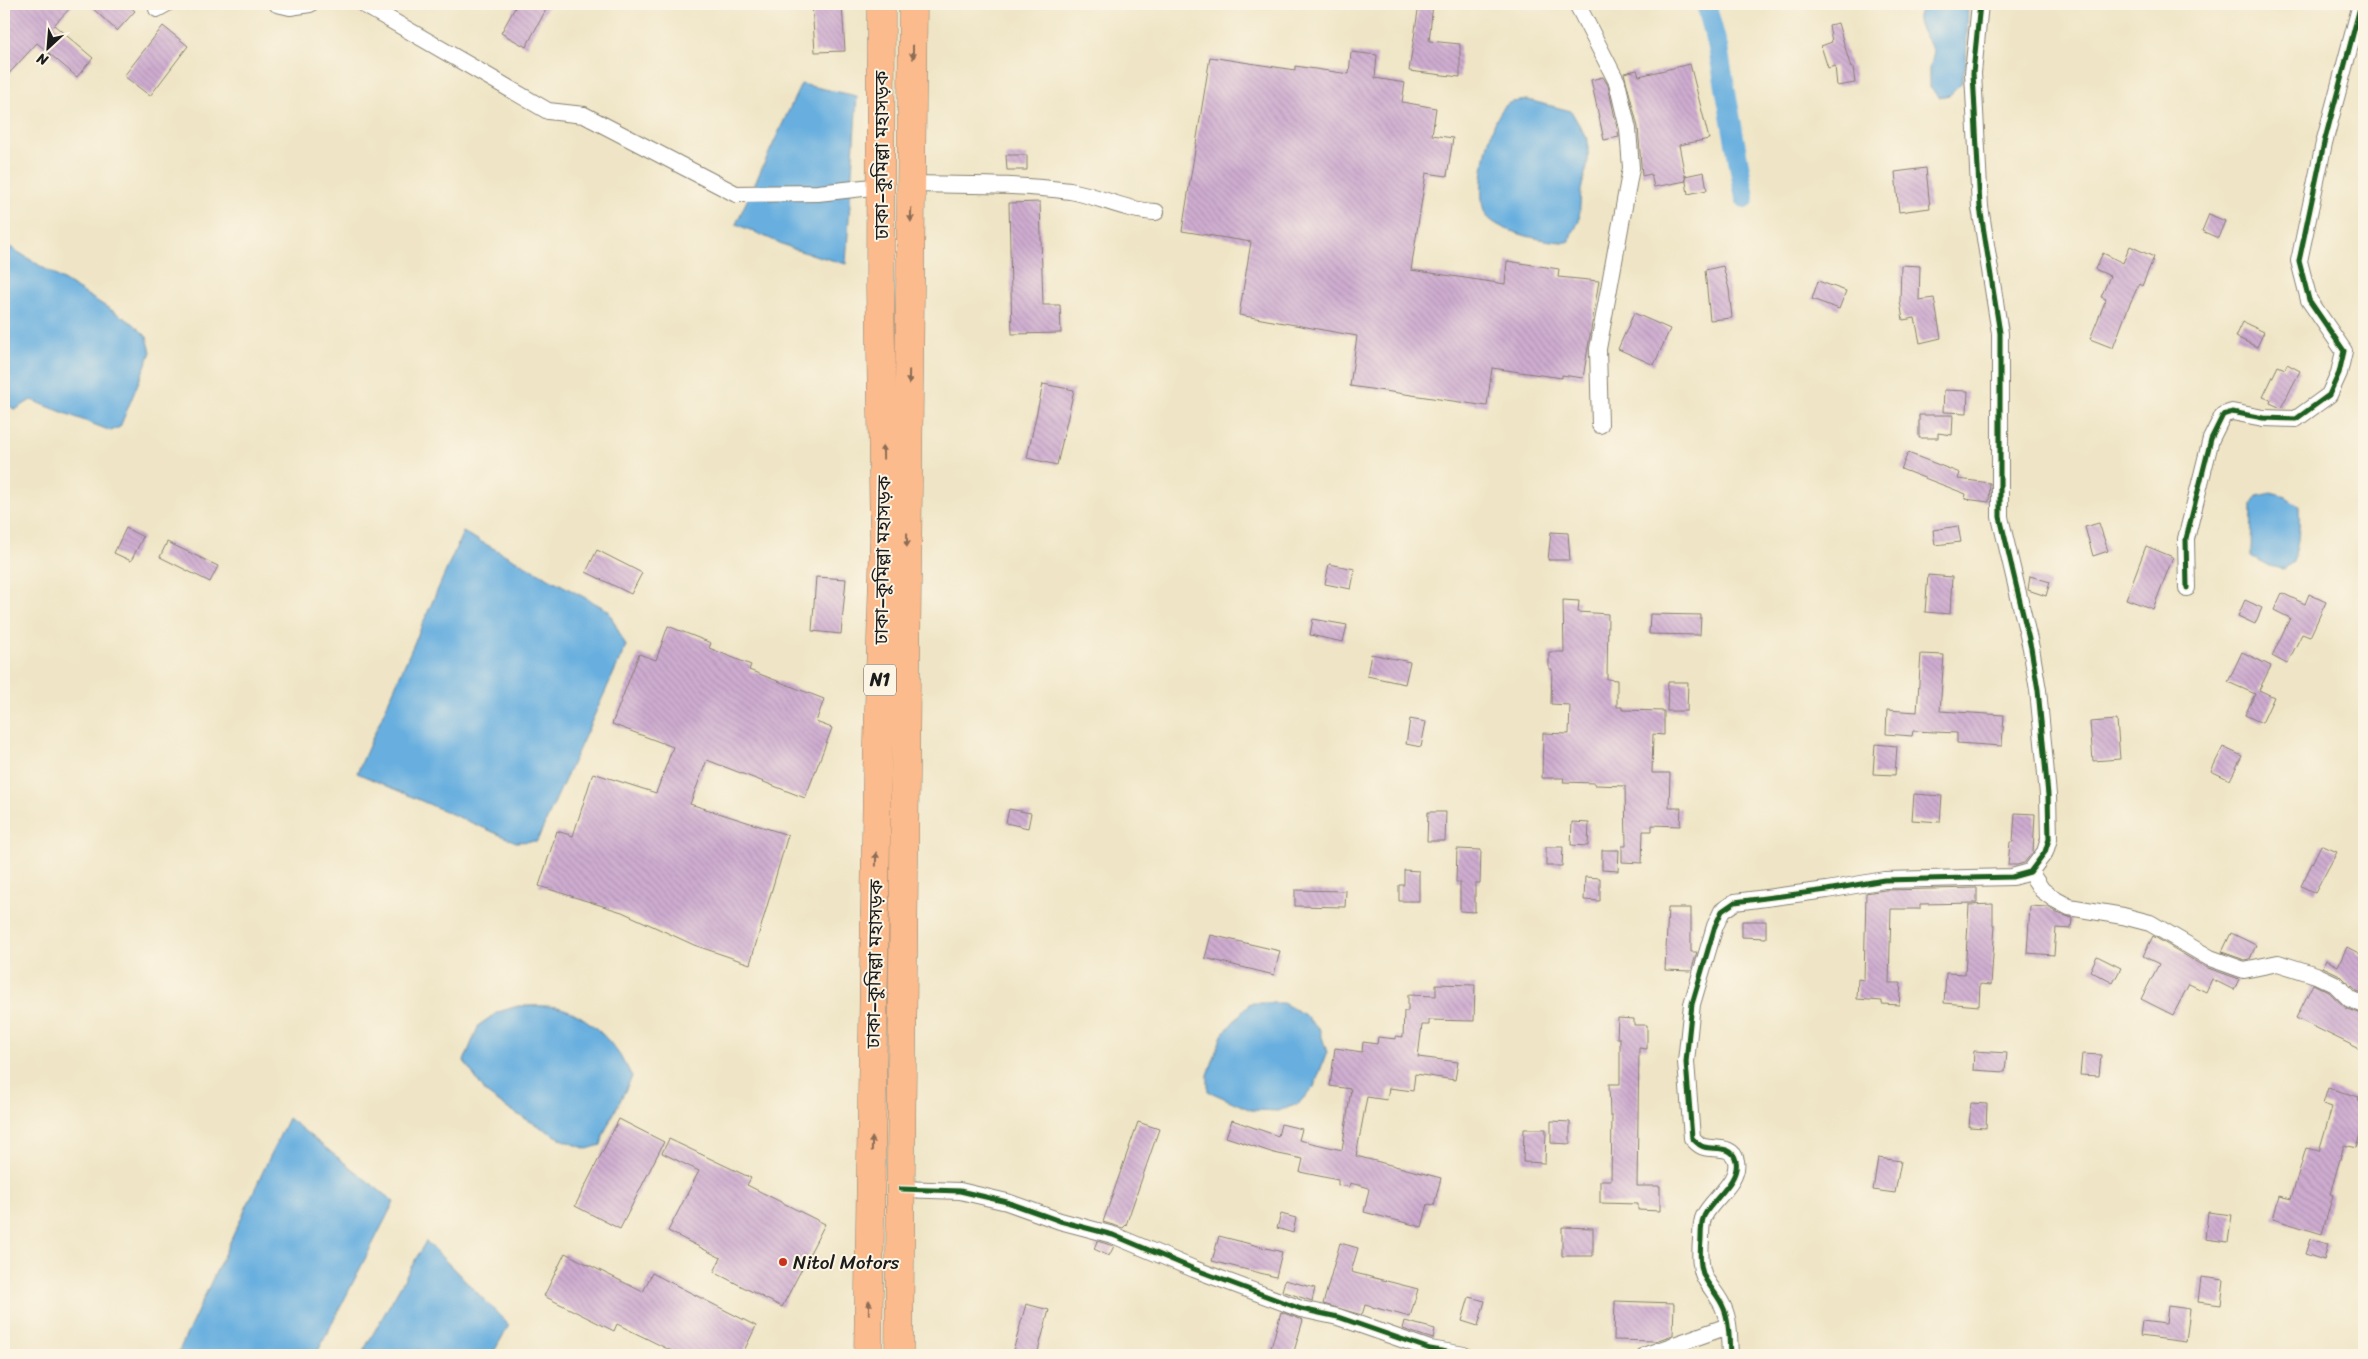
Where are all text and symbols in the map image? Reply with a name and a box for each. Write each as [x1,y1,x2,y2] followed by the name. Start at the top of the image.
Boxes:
[22,22,72,72] north arrow
[908,45,916,61] one-way arrow
[32,46,53,73] text: N
[865,70,898,240] street label: ঢাকা–কুমিল্লা মহাসড়ক
[907,207,915,223] one-way arrow
[905,370,913,386] one-way arrow
[879,443,887,459] one-way arrow
[865,475,900,646] street label: ঢাকা–কুমিল্লা মহাসড়ক
[903,532,911,548] one-way arrow
[864,664,896,696] road number: N1
[872,851,880,867] one-way arrow
[857,879,892,1050] street label: ঢাকা–কুমিল্লা মহাসড়ক
[868,1136,876,1152] one-way arrow
[793,1246,899,1279] place label: Nitol Motors
[777,1256,789,1268] marker: Nitol Motors
[865,1298,873,1314] one-way arrow

